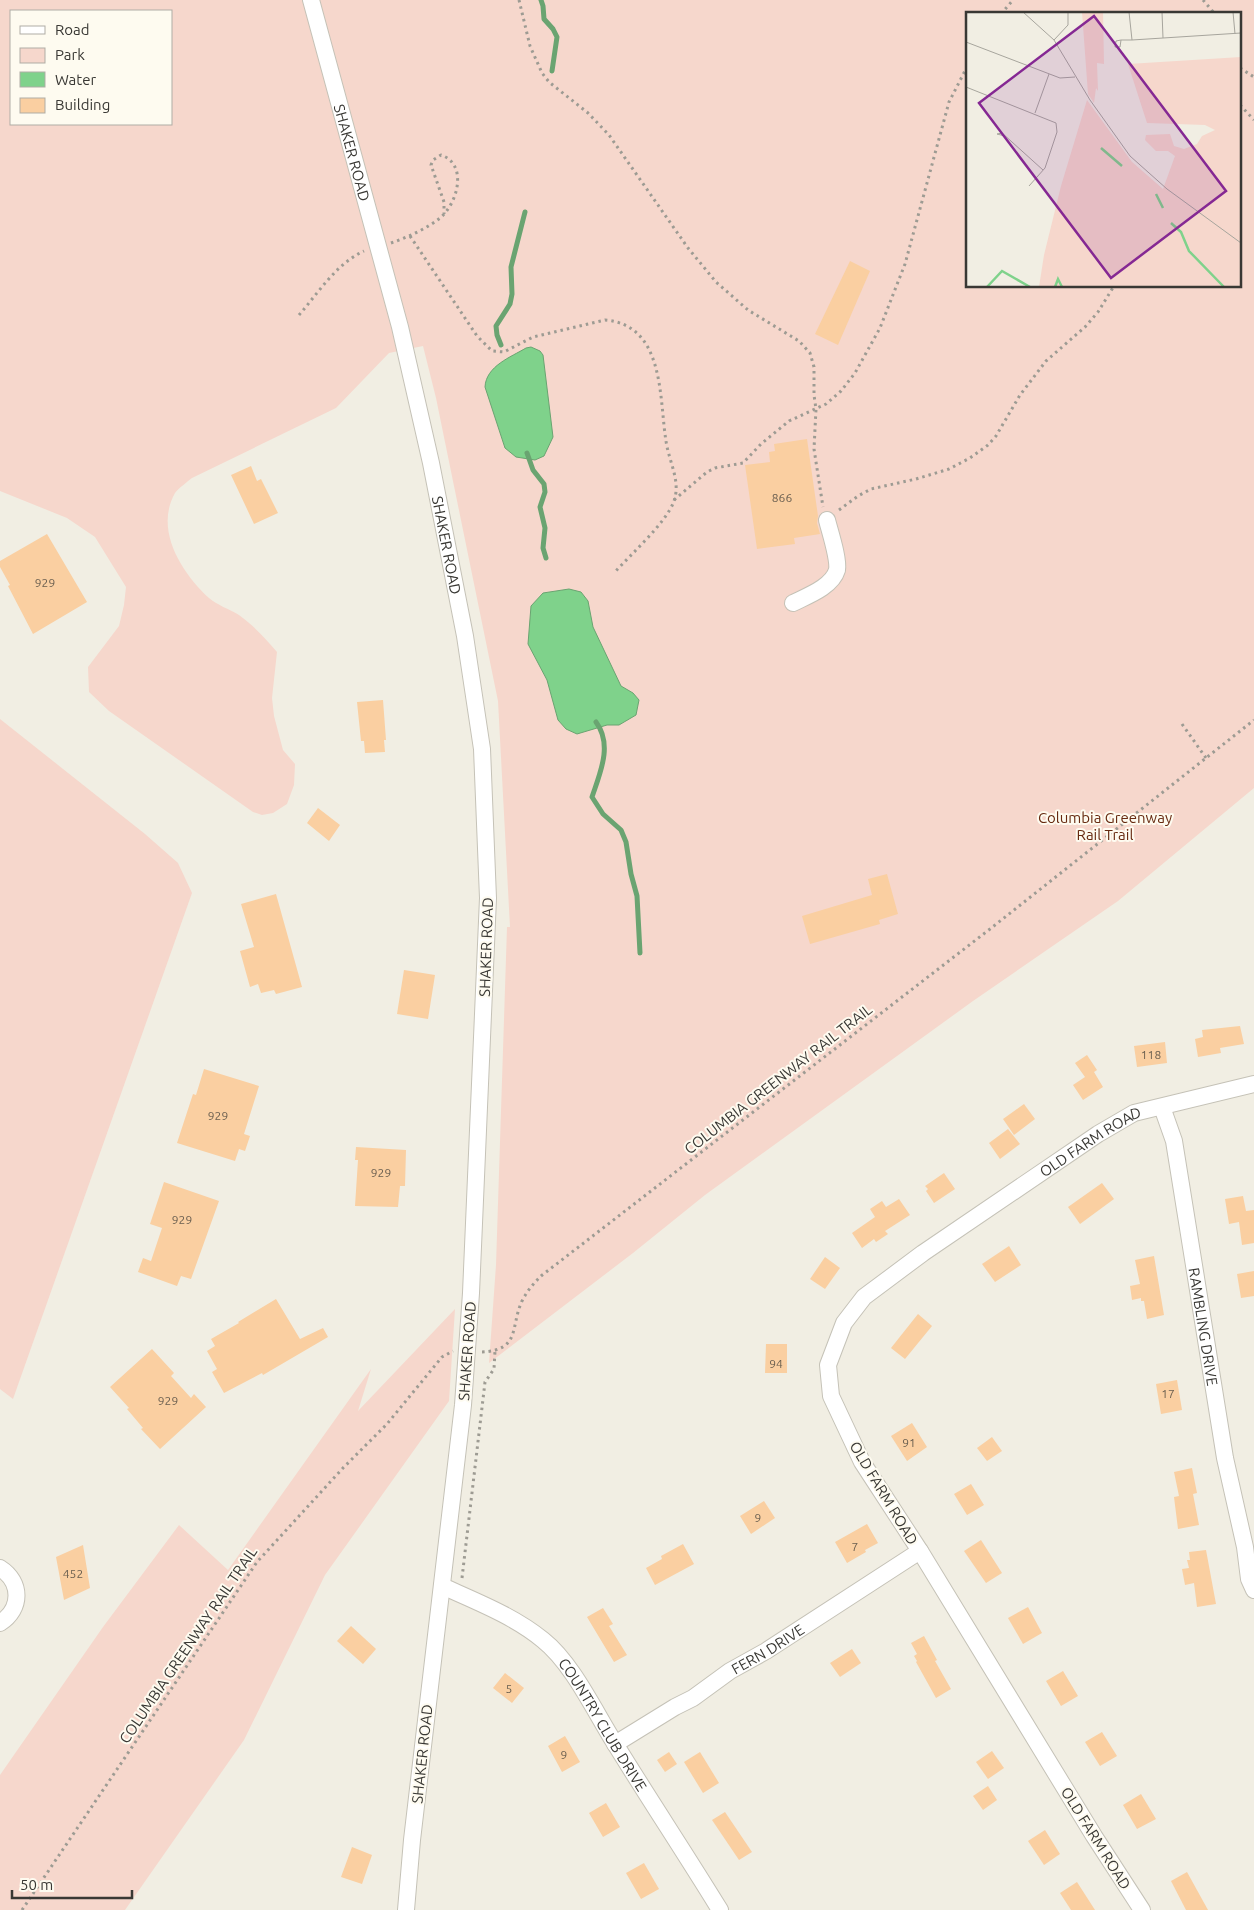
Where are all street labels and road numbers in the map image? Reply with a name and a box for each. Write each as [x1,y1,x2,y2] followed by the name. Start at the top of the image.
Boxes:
[331,102,374,203] street label: SHAKER ROAD
[429,494,465,596] street label: SHAKER ROAD
[476,897,496,997] street label: SHAKER ROAD
[681,1000,875,1157] street label: COLUMBIA GREENWAY RAIL TRAIL
[1036,1103,1142,1180] street label: OLD FARM ROAD
[1186,1266,1222,1387] street label: RAMBLING DRIVE
[455,1301,479,1401] street label: SHAKER ROAD
[846,1438,922,1548] street label: OLD FARM ROAD
[116,1543,260,1746] street label: COLUMBIA GREENWAY RAIL TRAIL
[728,1620,807,1677] street label: FERN DRIVE
[556,1654,651,1794] street label: COUNTRY CLUB DRIVE
[408,1704,436,1804] street label: SHAKER ROAD
[1058,1784,1134,1892] street label: OLD FARM ROAD

